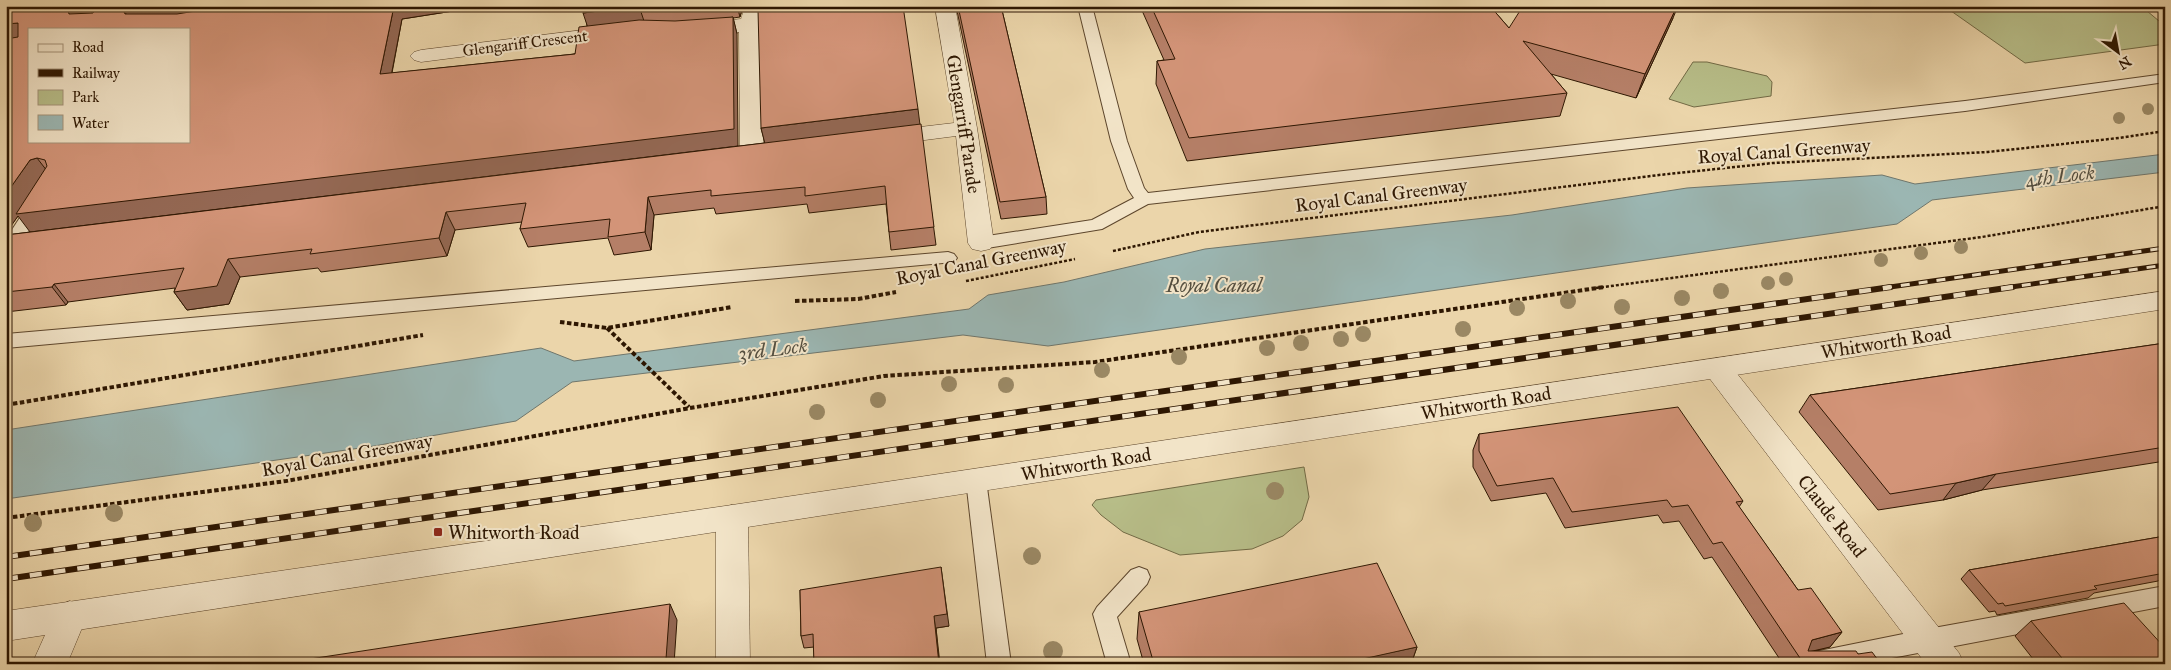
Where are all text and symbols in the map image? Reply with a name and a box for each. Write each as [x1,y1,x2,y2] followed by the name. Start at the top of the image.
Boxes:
[461,26,589,61] street label: Glengariff Crescent
[28,28,190,142] legend
[2094,28,2144,78] north arrow
[72,38,104,56] text: Road
[2115,52,2134,73] text: N
[941,53,986,195] street label: Glengarriff Parade
[72,64,121,82] text: Railway
[72,88,99,106] text: Park
[72,114,109,132] text: Water
[1697,133,1872,169] street label: Royal Canal Greenway
[2024,160,2096,192] water label: 4th Lock
[1294,173,1469,217] street label: Royal Canal Greenway
[894,234,1069,290] street label: Royal Canal Greenway
[1165,273,1264,297] water label: Royal Canal
[1819,320,1953,364] street label: Whitworth Road
[737,333,809,365] water label: 3rd Lock
[1419,381,1553,425] street label: Whitworth Road
[260,428,435,481] street label: Royal Canal Greenway
[1019,442,1153,486] street label: Whitworth Road
[1793,470,1872,562] street label: Claude Road
[448,521,580,544] place label: Whitworth Road
[432,526,444,538] marker: Whitworth Road

